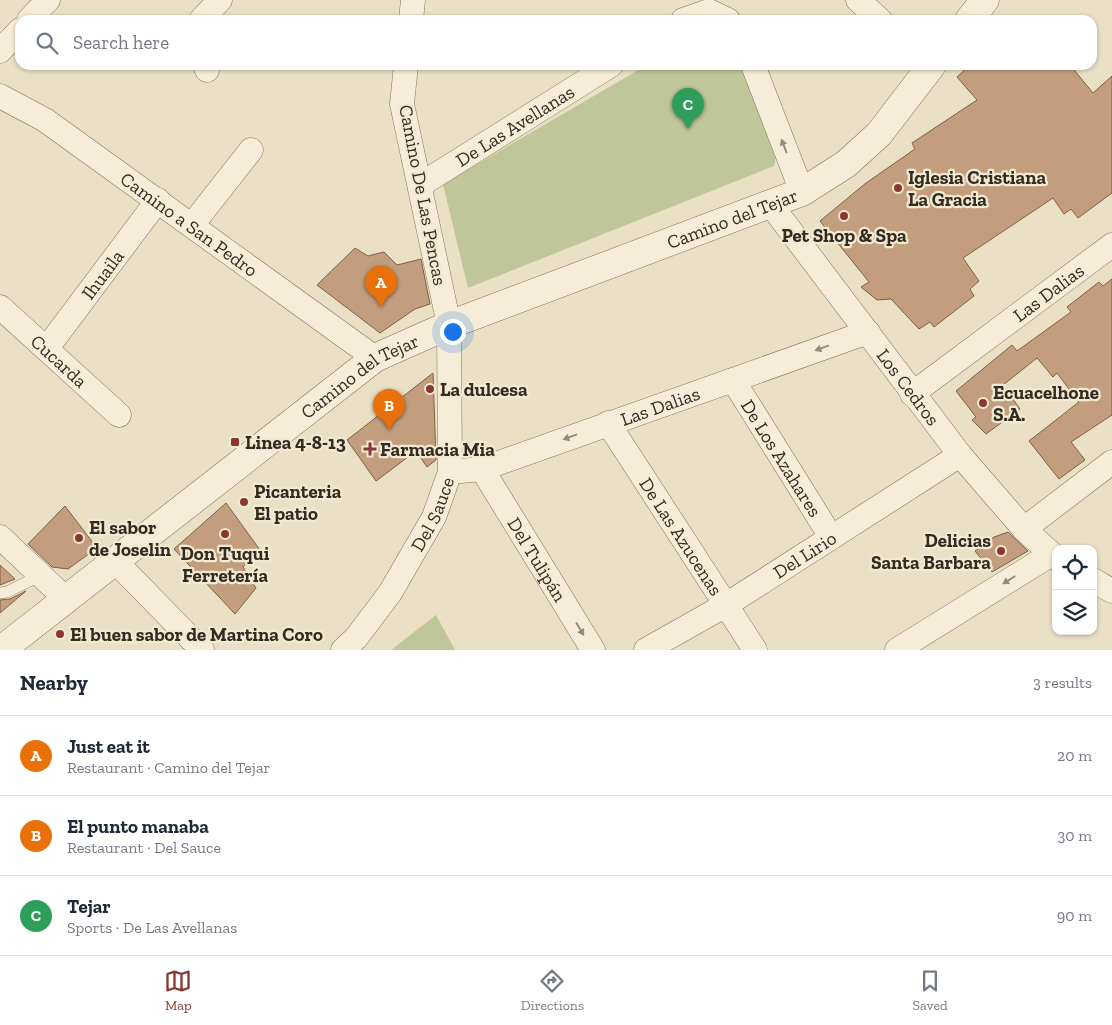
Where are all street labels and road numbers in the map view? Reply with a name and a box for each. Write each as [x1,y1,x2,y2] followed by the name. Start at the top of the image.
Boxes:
[451,80,578,171] street label: De Las Avellanas
[394,103,452,287] street label: Camino De Las Pencas
[116,167,263,282] street label: Camino a San Pedro
[663,183,801,253] street label: Camino del Tejar
[76,245,128,304] street label: Ihuaila
[1008,259,1088,326] street label: Las Dalias
[26,329,92,392] street label: Cucarda
[296,329,422,423] street label: Camino del Tejar
[872,344,945,430] street label: Los Cedros
[617,381,703,430] street label: Las Dalias
[736,395,827,521] street label: De Los Azahares
[635,473,728,600] street label: De Las Azucenas
[405,474,459,555] street label: Del Sauce
[503,513,572,606] street label: Del Tulipán
[769,526,841,583] street label: Del Lirio

